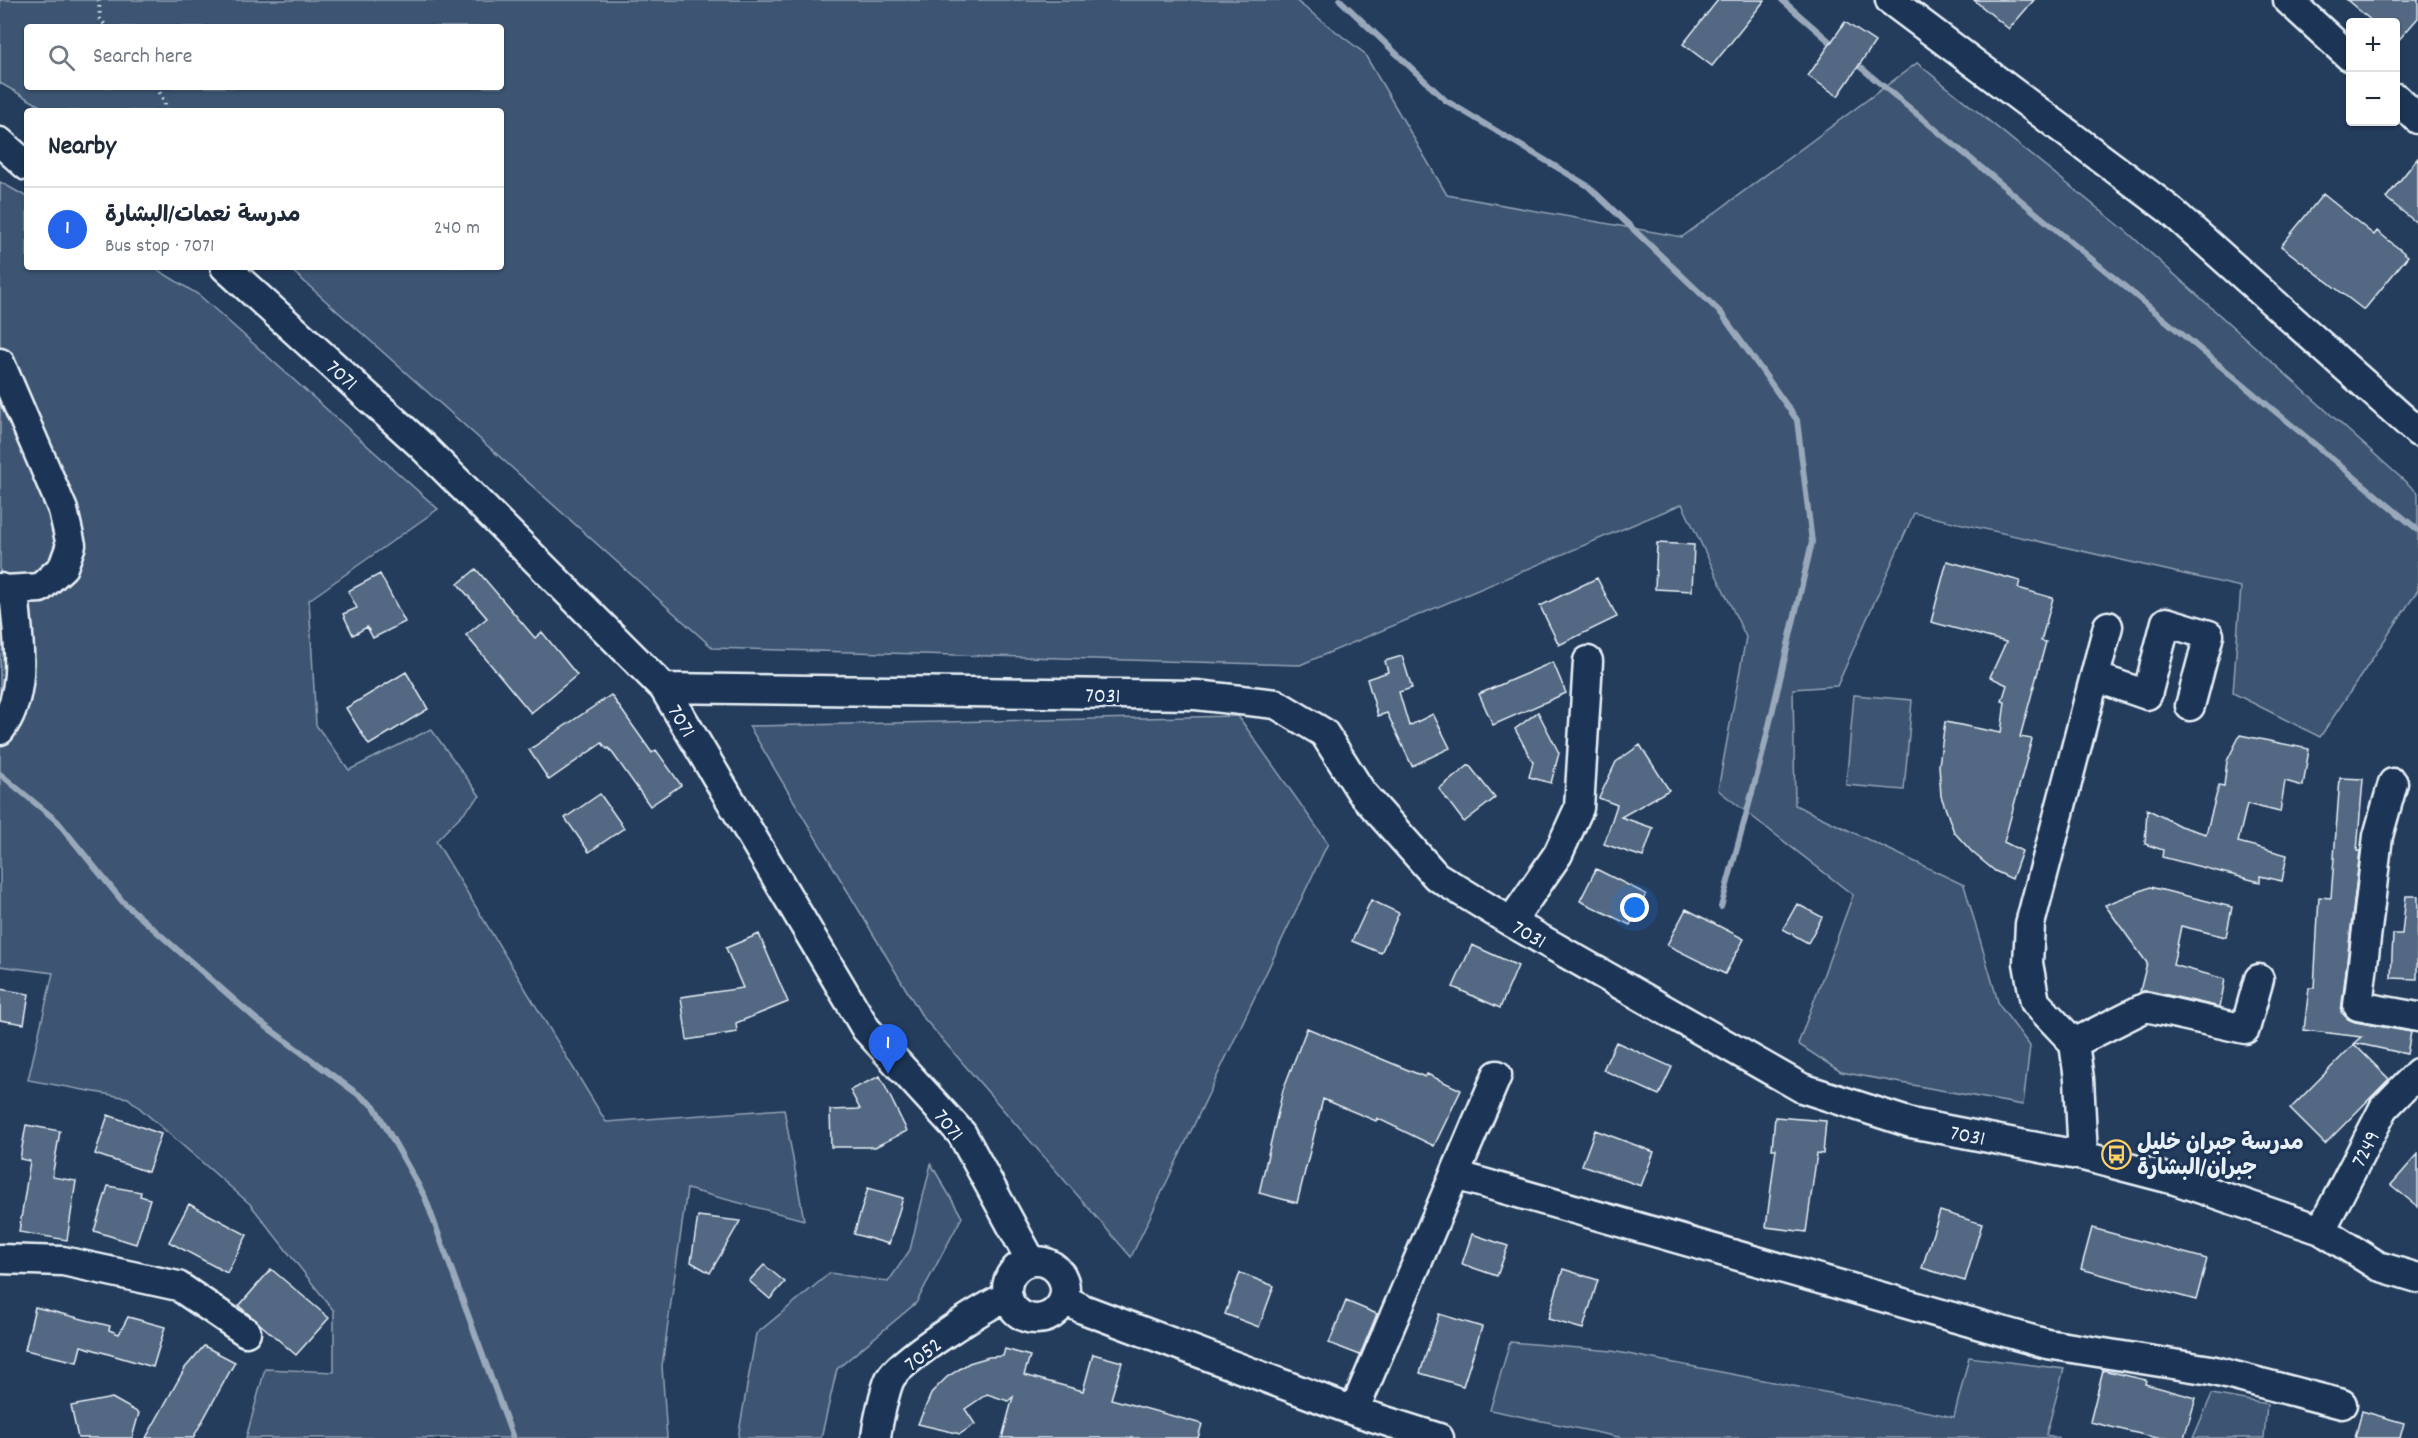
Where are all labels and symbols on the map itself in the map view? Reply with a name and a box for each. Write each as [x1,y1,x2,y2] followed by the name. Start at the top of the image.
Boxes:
[318,354,364,399] street label: 7071
[1085,682,1121,713] street label: 7031
[658,699,702,744] street label: 7071
[1620,893,1649,922] your location
[1505,914,1551,958] street label: 7031
[868,1024,908,1074] pin: 1
[925,1103,970,1149] street label: 7071
[1947,1119,1987,1156] street label: 7031
[2345,1126,2389,1173] street label: 7249
[2137,1129,2304,1185] place label: مدرسة جبران خليل جبران/البشارة
[2100,1138,2132,1170] bus stop icon: مدرسة جبران خليل جبران/البشارة
[899,1331,950,1380] street label: 7052

